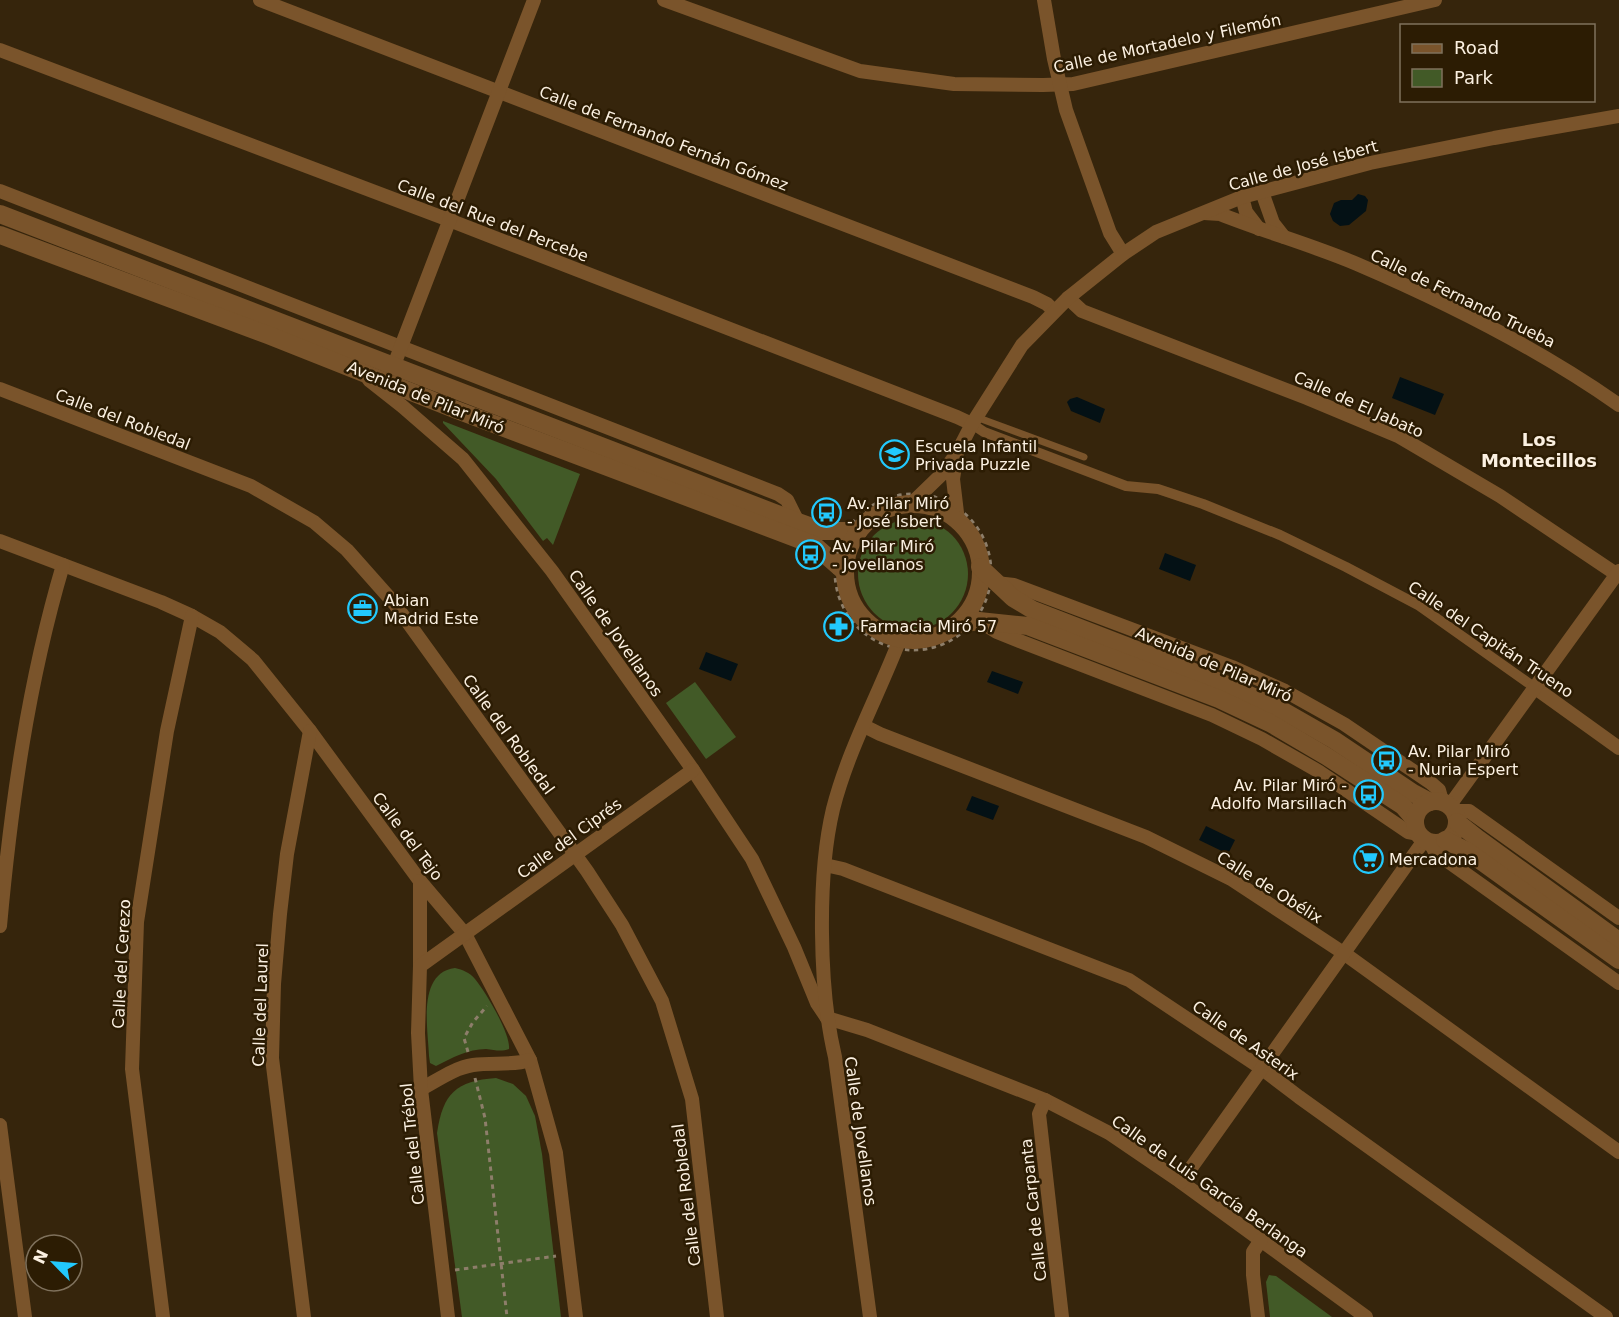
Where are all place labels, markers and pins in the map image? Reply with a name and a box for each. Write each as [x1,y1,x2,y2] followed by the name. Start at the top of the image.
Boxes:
[915,437,1037,474] place label: Escuela Infantil Privada Puzzle
[878,439,910,471] school or university icon: Escuela Infantil Privada Puzzle
[847,494,949,531] place label: Av. Pilar Miró - José Isbert
[810,496,842,528] bus stop icon: Av. Pilar Miró - José Isbert
[832,537,934,574] place label: Av. Pilar Miró - Jovellanos
[795,539,827,571] bus stop icon: Av. Pilar Miró - Jovellanos
[384,591,479,628] place label: Abian Madrid Este
[347,593,379,625] office icon: Abian Madrid Este
[823,610,855,642] pharmacy icon: Farmacia Miró 57
[860,617,997,636] place label: Farmacia Miró 57
[1408,742,1518,779] place label: Av. Pilar Miró - Nuria Espert
[1371,744,1403,776] bus stop icon: Av. Pilar Miró - Nuria Espert
[1211,776,1347,813] place label: Av. Pilar Miró - Adolfo Marsillach
[1352,778,1384,810] bus stop icon: Av. Pilar Miró - Adolfo Marsillach
[1352,843,1384,875] supermarket icon: Mercadona
[1389,850,1477,869] place label: Mercadona

